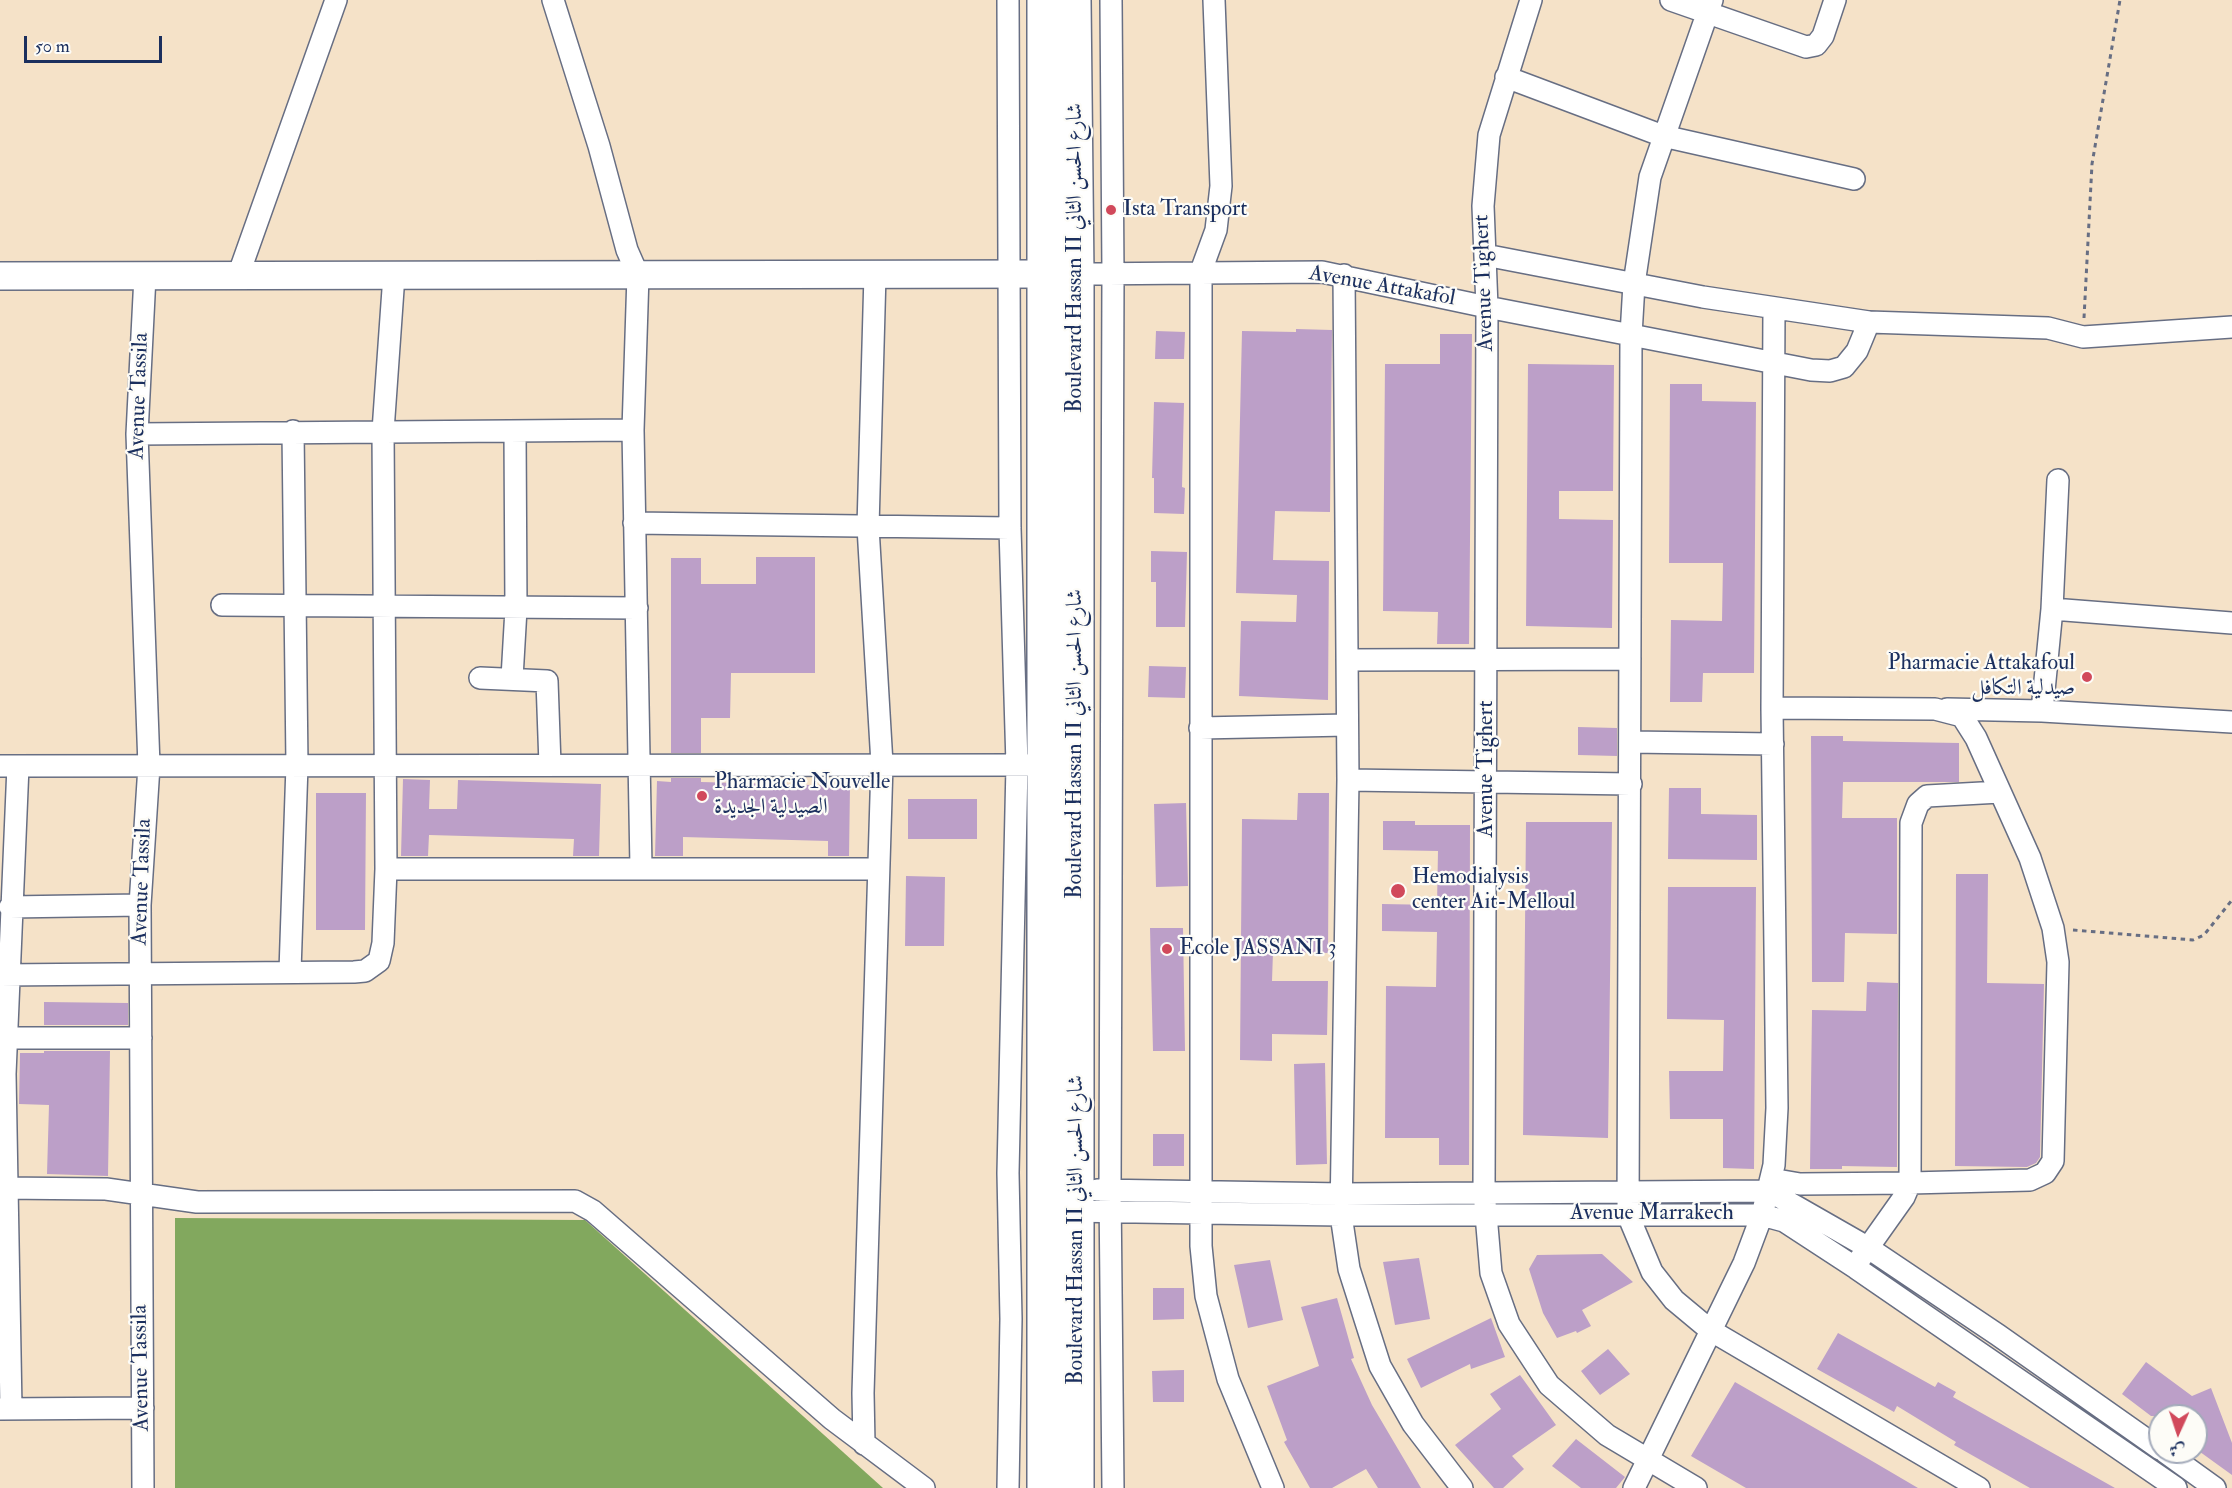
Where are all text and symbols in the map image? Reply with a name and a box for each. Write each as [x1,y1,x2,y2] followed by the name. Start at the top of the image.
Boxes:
[27,24,165,62] scale bar
[35,35,70,58] text: 50 m
[1063,103,1089,413] street label: Boulevard Hassan II شارع الحسن الثاني
[1123,197,1247,223] place label: Ista Transport
[1104,203,1118,217] marker: Ista Transport
[1469,214,1501,352] street label: Avenue Tighert
[1307,261,1457,313] street label: Avenue Attakafol
[125,332,155,460] street label: Avenue Tassila
[1063,589,1089,899] street label: Boulevard Hassan II شارع الحسن الثاني
[1888,651,2075,702] place label: Pharmacie Attakafoul صيدلية التكافل
[2080,670,2094,684] marker: Pharmacie Attakafoul صيدلية التكافل
[1474,700,1500,838] street label: Avenue Tighert
[714,770,890,822] place label: Pharmacie Nouvelle الصيدلية الجديدة
[695,789,709,803] marker: Pharmacie Nouvelle الصيدلية الجديدة
[128,818,158,946] street label: Avenue Tassila
[1412,865,1575,916] place label: Hemodialysis center Ait-Melloul
[1389,882,1407,900] marker: Hemodialysis center Ait-Melloul
[1179,936,1336,962] place label: Ecole JASSANI 3
[1160,942,1174,956] marker: Ecole JASSANI 3
[1064,1075,1090,1385] street label: Boulevard Hassan II شارع الحسن الثاني
[1570,1201,1734,1227] street label: Avenue Marrakech
[128,1304,156,1432] street label: Avenue Tassila
[2148,1404,2208,1464] north arrow
[2169,1440,2186,1460] text: ش

